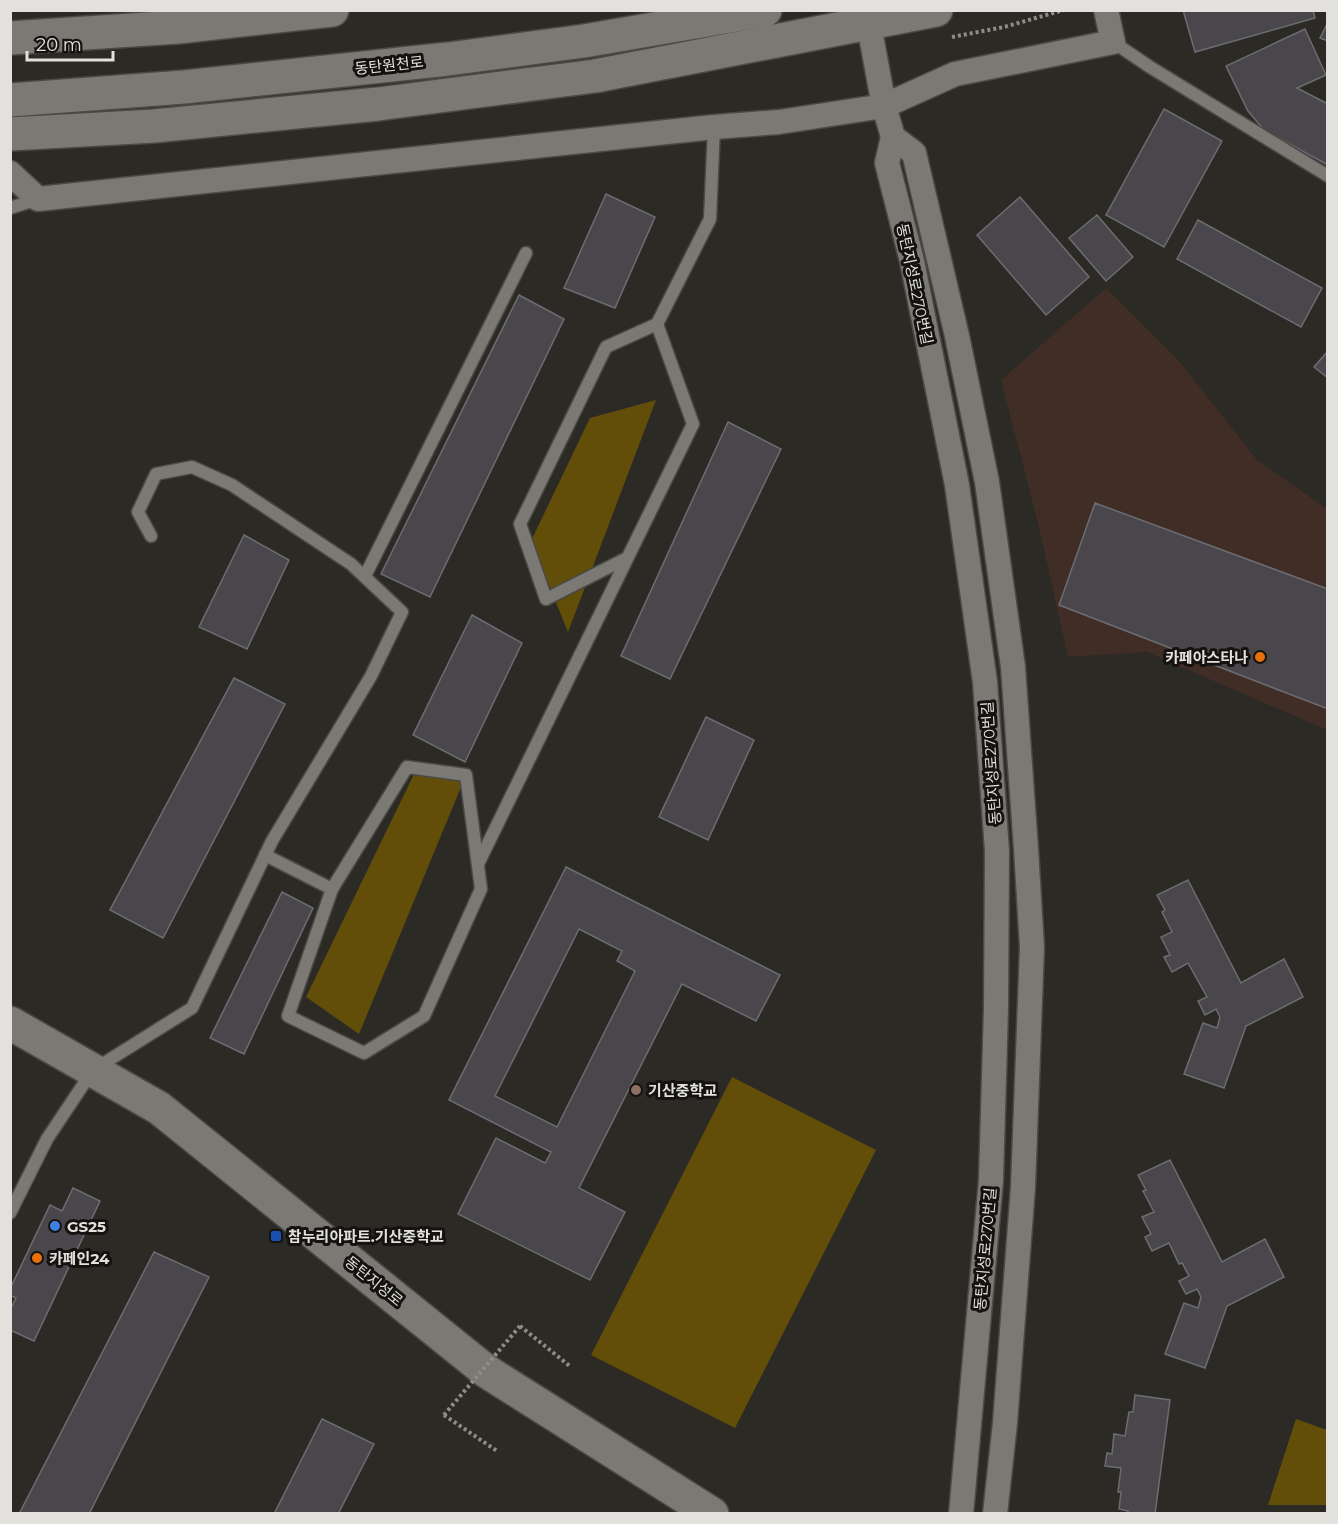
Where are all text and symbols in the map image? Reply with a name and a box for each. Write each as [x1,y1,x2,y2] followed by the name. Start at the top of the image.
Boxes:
[27,24,112,62] scale bar
[36,34,82,56] text: 20 m
[354,52,424,78] street label: 동탄원천로
[893,222,937,346] street label: 동탄지성로270번길
[1165,648,1248,667] place label: 카페아스타나
[1253,650,1267,664] marker: 카페아스타나
[977,701,1005,825] street label: 동탄지성로270번길
[648,1081,717,1100] place label: 기산중학교
[629,1083,643,1097] marker: 기산중학교
[970,1187,1000,1311] street label: 동탄지성로270번길
[67,1217,106,1236] place label: GS25
[48,1219,62,1233] marker: GS25
[288,1227,444,1246] place label: 참누리아파트.기산중학교
[269,1229,283,1243] marker: 참누리아파트.기산중학교
[49,1249,110,1268] place label: 카페인24
[30,1251,44,1265] marker: 카페인24
[341,1252,407,1310] street label: 동탄지성로

